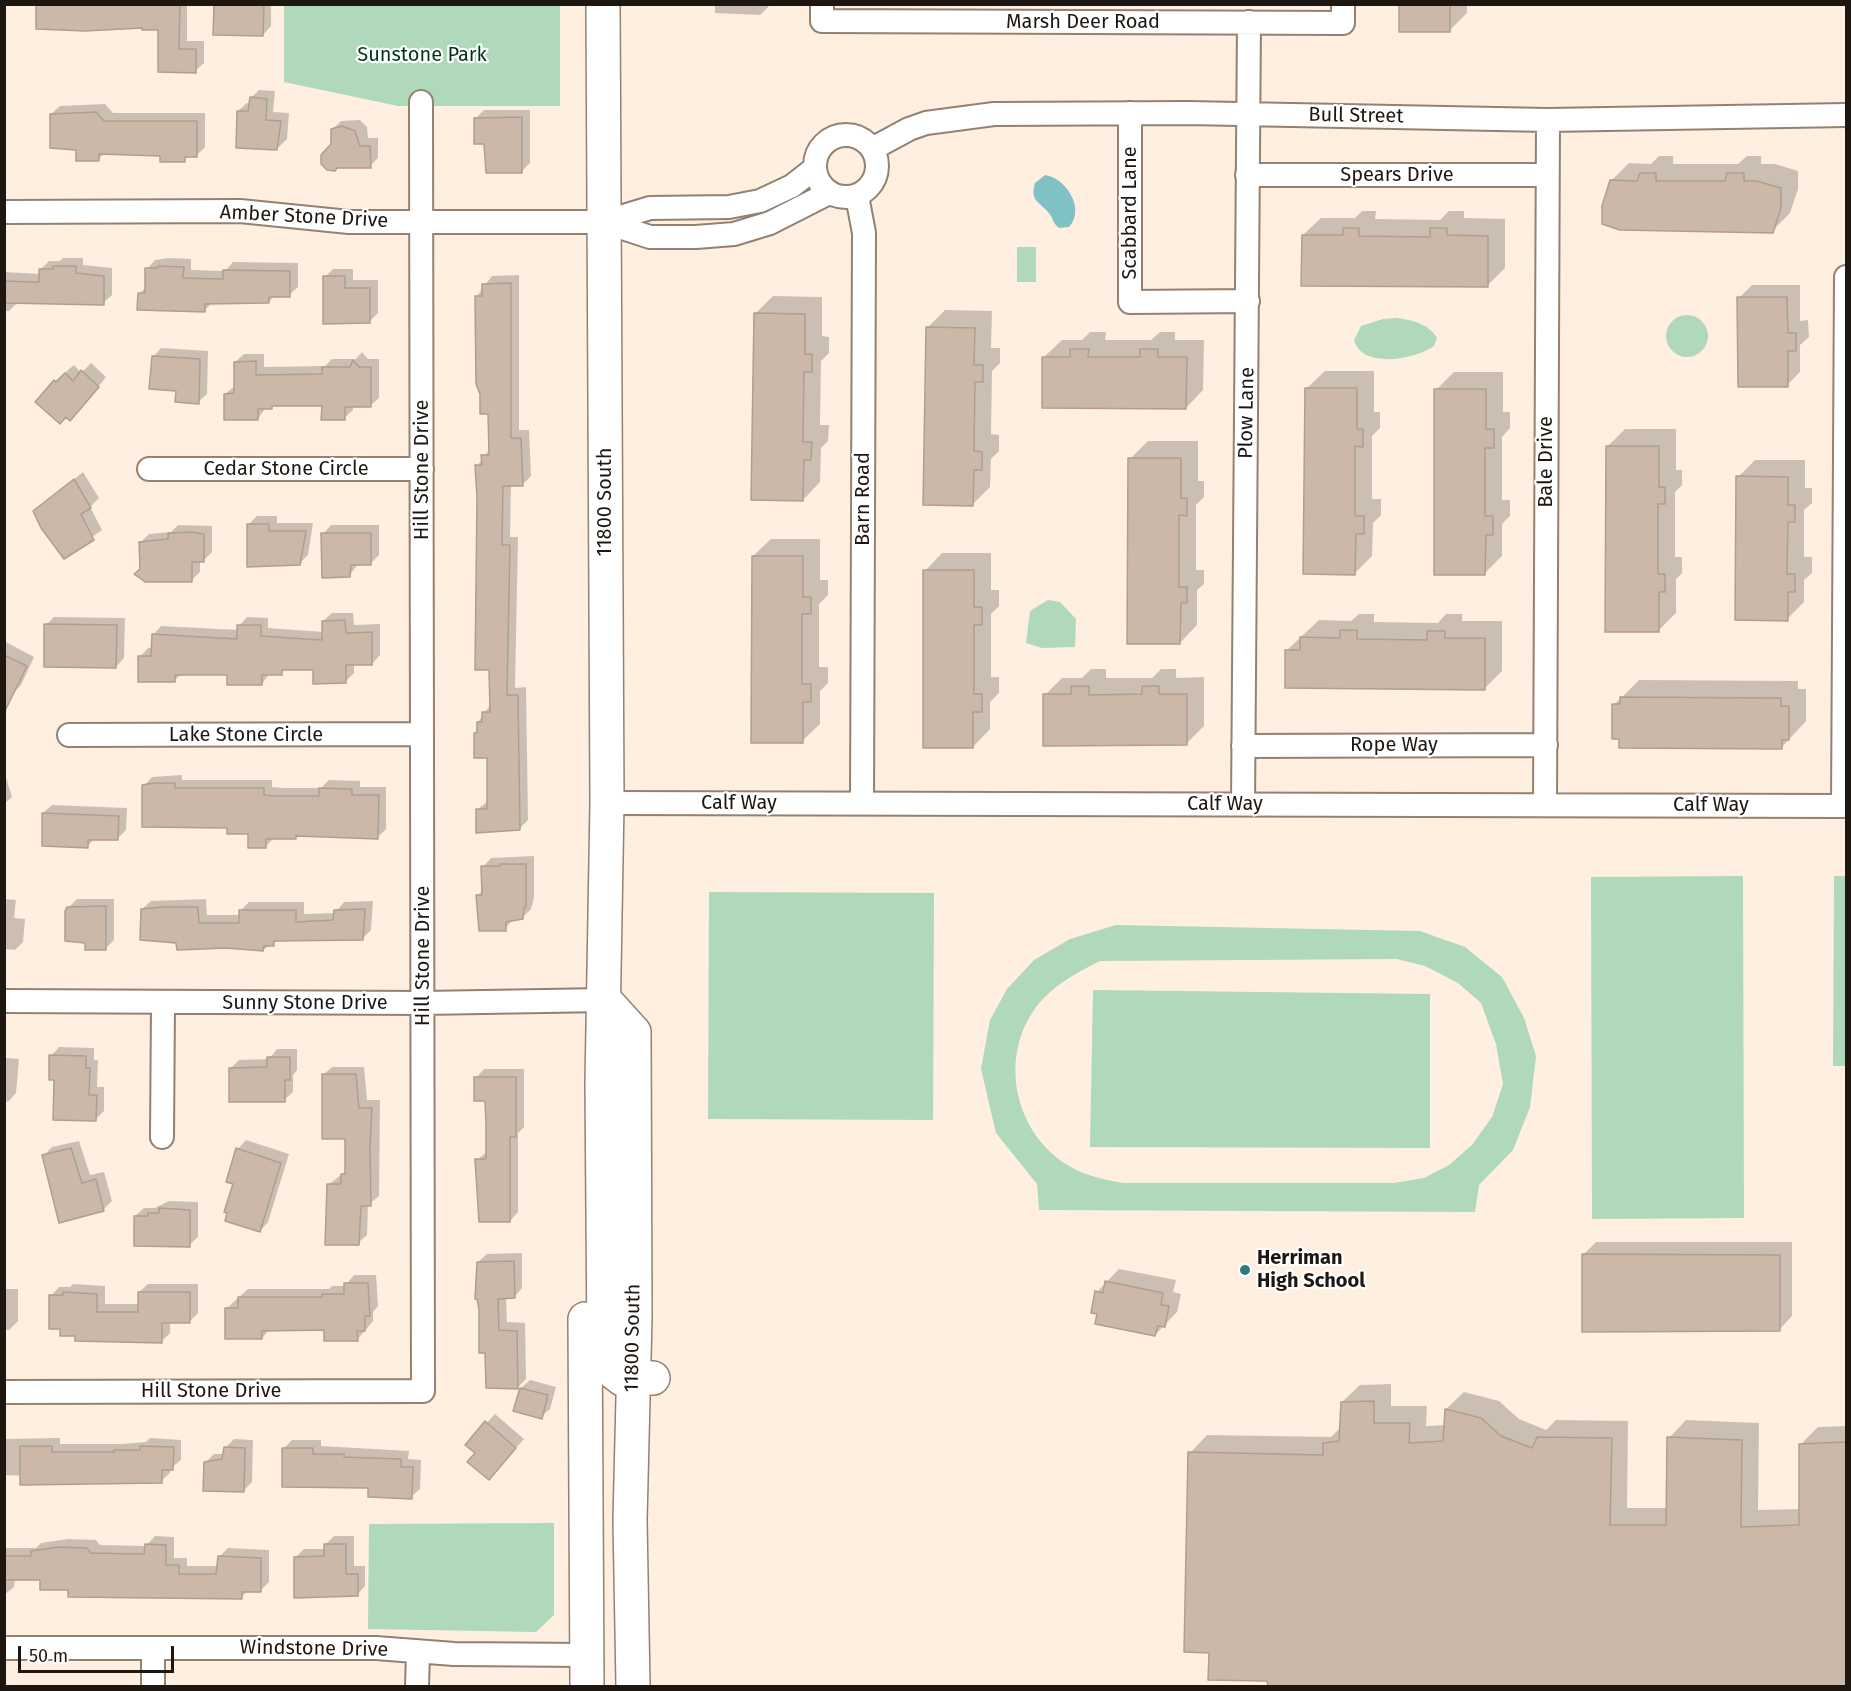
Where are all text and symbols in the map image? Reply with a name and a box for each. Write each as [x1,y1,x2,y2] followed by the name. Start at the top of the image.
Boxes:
[1006,10,1160,34] street label: Marsh Deer Road
[357,43,487,67] park label: Sunstone Park
[1308,103,1404,129] street label: Bull Street
[1118,146,1142,280] street label: Scabbard Lane
[1340,163,1454,187] street label: Spears Drive
[219,201,389,233] street label: Amber Stone Drive
[1234,367,1260,459] street label: Plow Lane
[410,400,434,540] street label: Hill Stone Drive
[1534,416,1558,508] street label: Bale Drive
[593,448,617,556] street label: 11800 South
[851,452,875,546] street label: Barn Road
[203,457,369,481] street label: Cedar Stone Circle
[169,723,323,747] street label: Lake Stone Circle
[1350,733,1438,757] street label: Rope Way
[701,791,777,815] street label: Calf Way
[1187,792,1263,816] street label: Calf Way
[1673,793,1749,817] street label: Calf Way
[411,886,435,1026] street label: Hill Stone Drive
[222,991,388,1015] street label: Sunny Stone Drive
[1257,1246,1365,1293] place label: Herriman High School
[1238,1263,1252,1277] marker: Herriman High School
[620,1283,646,1393] street label: 11800 South
[141,1379,281,1403] street label: Hill Stone Drive
[21,1634,177,1672] scale bar
[240,1636,388,1662] street label: Windstone Drive
[29,1645,68,1667] text: 50 m

